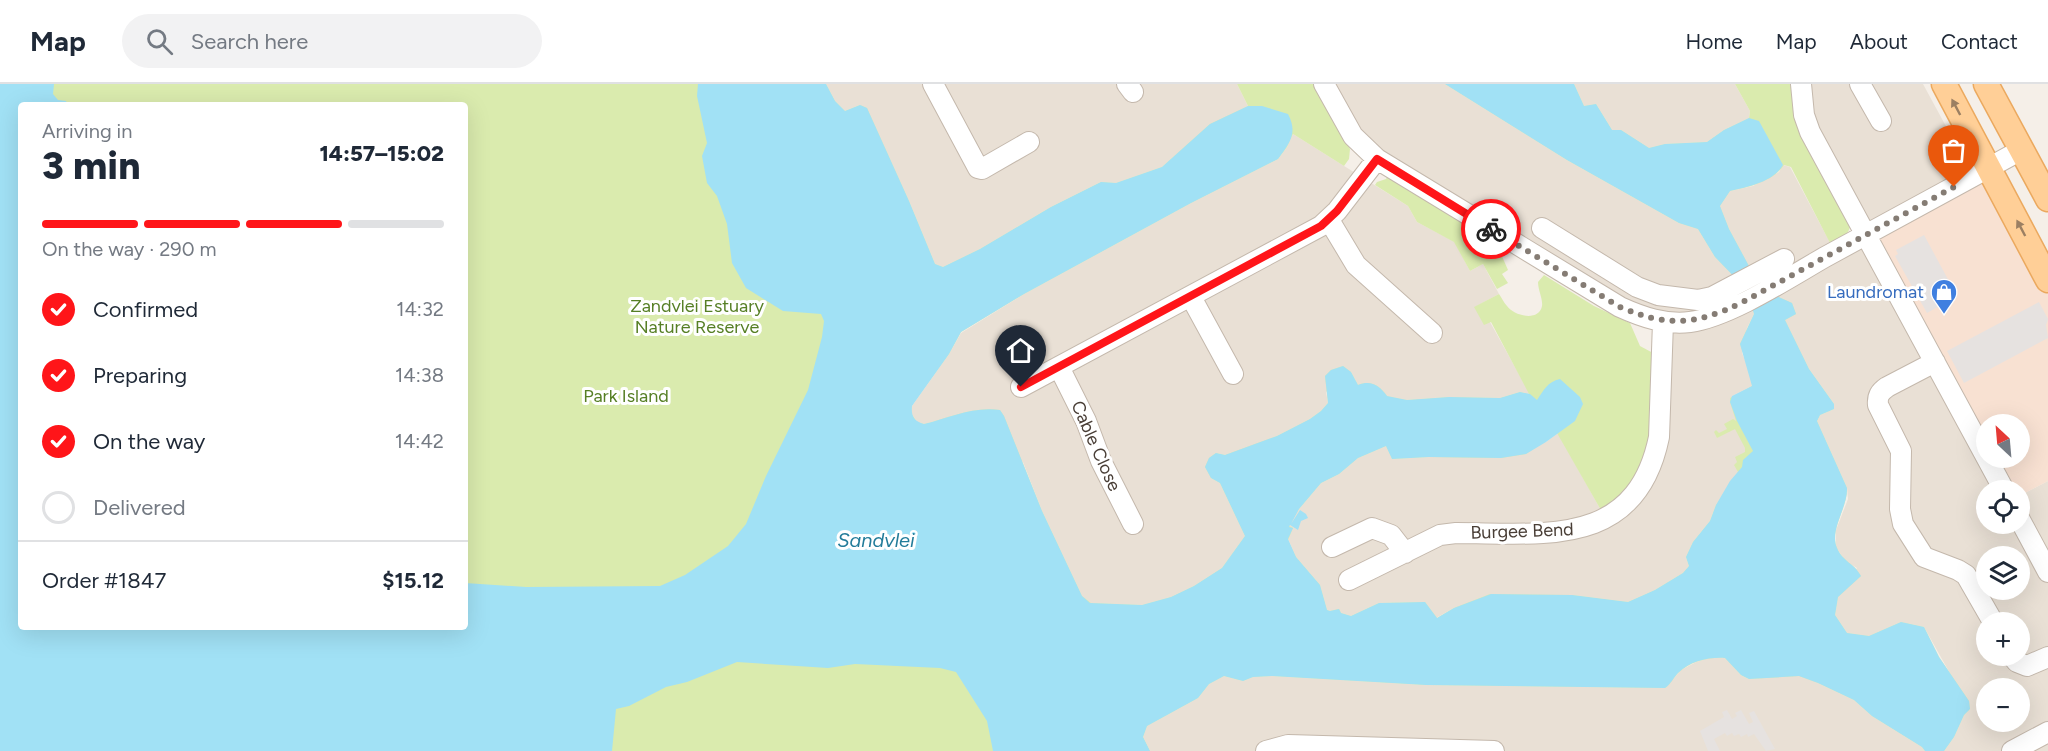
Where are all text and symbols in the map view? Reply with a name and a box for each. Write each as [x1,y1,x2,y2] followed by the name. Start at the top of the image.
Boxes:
[122,14,542,68] search box
[30,24,86,58] text: Map
[143,25,176,58] icon: search
[191,28,308,55] text: Search here
[1686,29,1743,54] text: Home
[1776,29,1817,54] text: Map
[1850,29,1908,54] text: About
[1941,29,2018,54] text: Contact
[1951,99,1961,116] one-way arrow
[42,119,132,143] text: Arriving in
[1928,125,1979,187] pin
[1937,134,1970,167] icon: bag
[319,140,444,167] text: 14:57–15:02
[42,142,140,189] text: 3 min
[1461,199,1521,259] courier
[1475,213,1508,246] icon: bike
[2016,219,2026,236] one-way arrow
[42,237,216,261] text: On the way · 290 m
[1929,277,1959,315] shop icon: Laundromat
[1827,281,1924,303] place label: Laundromat
[42,293,75,326] icon: check
[630,295,764,338] park label: Zandvlei Estuary Nature Reserve
[93,296,198,323] text: Confirmed
[396,297,444,321] text: 14:32
[995,325,1046,387] pin
[1004,334,1037,367] icon: home
[42,359,75,392] icon: check
[93,362,187,389] text: Preparing
[395,363,444,387] text: 14:38
[583,385,669,407] park label: Park Island
[1066,397,1126,495] street label: Cable Close
[1976,414,2030,468] north arrow
[1976,414,2030,732] map controls
[42,425,75,458] icon: check
[93,428,205,455] text: On the way
[395,429,444,453] text: 14:42
[1976,480,2030,534] button: locate
[93,494,186,521] text: Delivered
[1470,518,1574,544] street label: Burgee Bend
[837,528,915,552] water label: Sandvlei
[1976,546,2030,600] button: layers
[42,567,166,594] text: Order #1847
[382,567,444,594] text: $15.12
[1976,612,2030,666] button: +
[1976,678,2030,732] button: −

